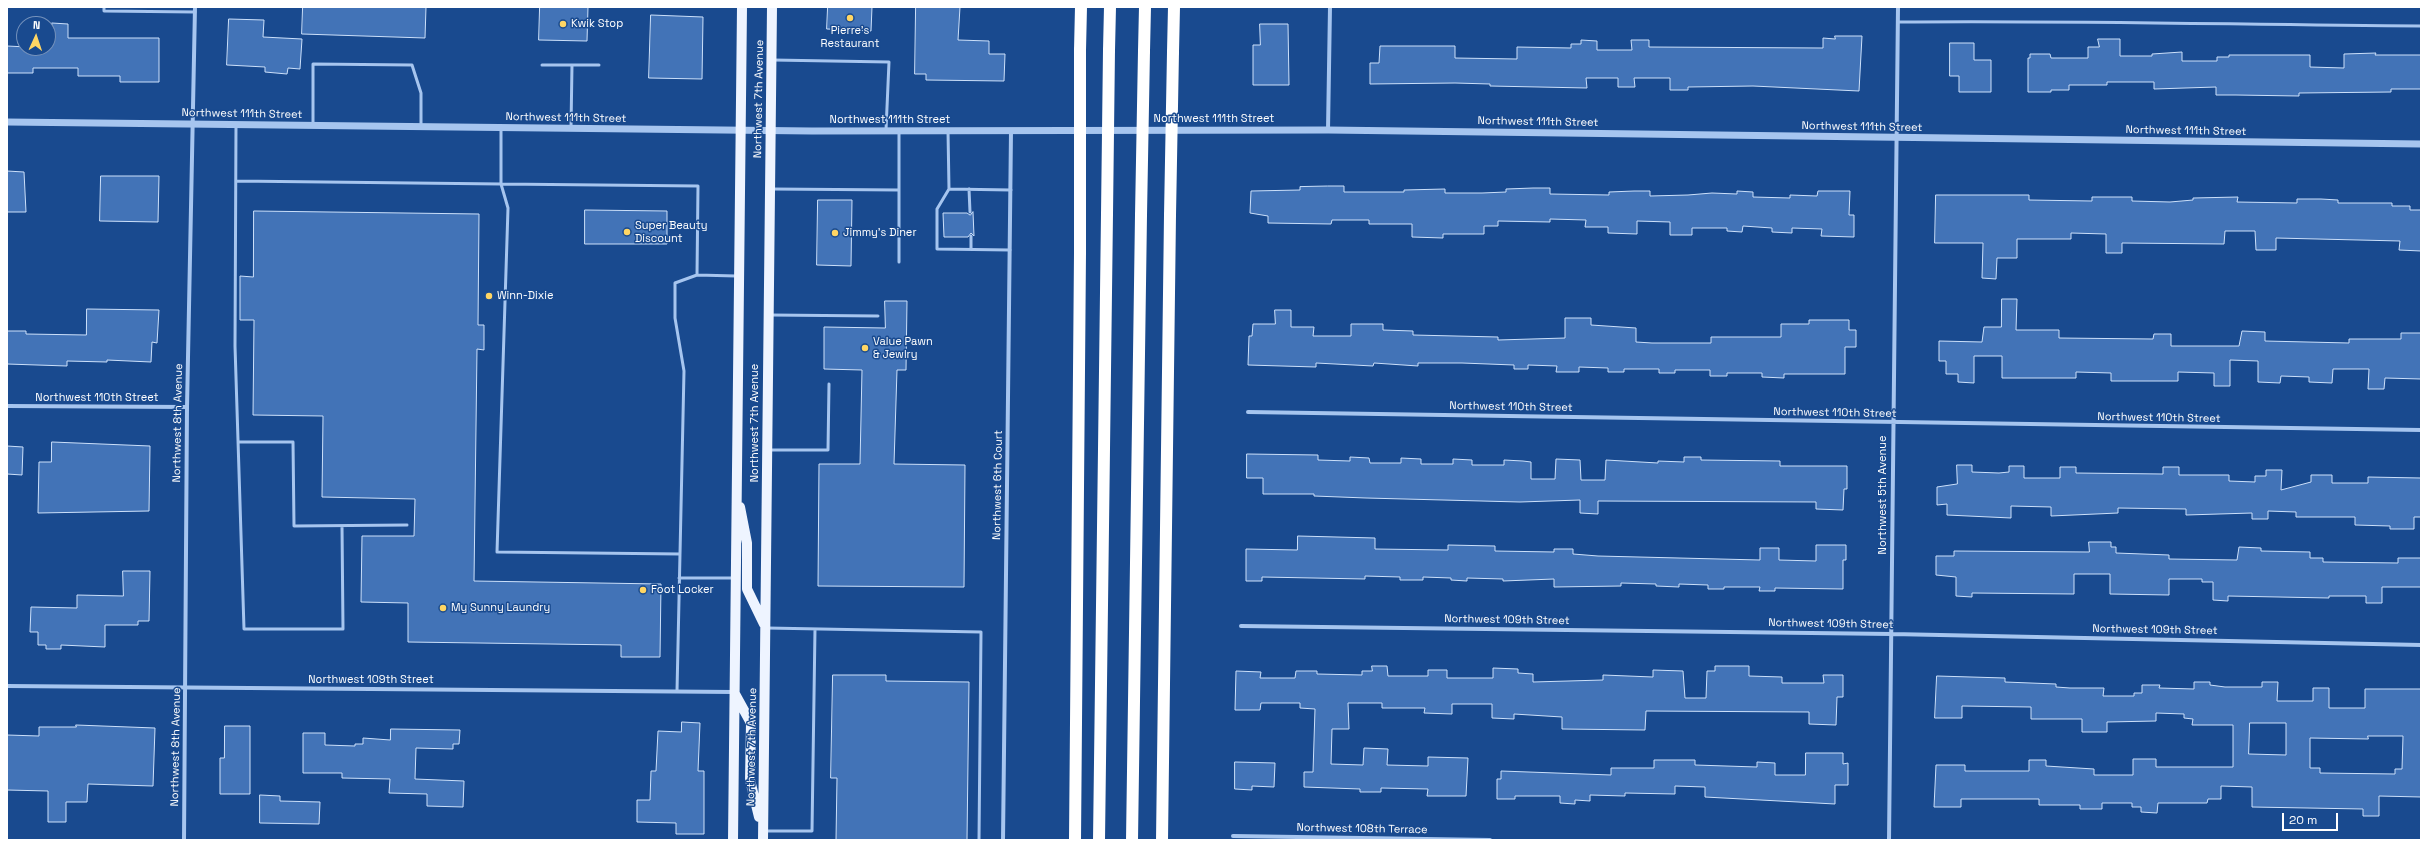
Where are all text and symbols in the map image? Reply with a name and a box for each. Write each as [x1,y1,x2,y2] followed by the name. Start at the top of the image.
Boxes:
[845,13,855,23] marker: Pierre's Restaurant
[16,16,56,56] north arrow
[571,17,623,31] place label: Kwik Stop
[33,18,41,32] text: N
[558,19,568,29] marker: Kwik Stop
[820,24,880,50] place label: Pierre's Restaurant
[751,40,767,158] street label: Northwest 7th Avenue
[181,106,303,122] street label: Northwest 111th Street
[505,110,627,126] street label: Northwest 111th Street
[1154,112,1274,126] street label: Northwest 111th Street
[830,113,950,127] street label: Northwest 111th Street
[1477,114,1599,130] street label: Northwest 111th Street
[1801,119,1923,135] street label: Northwest 111th Street
[2125,123,2247,139] street label: Northwest 111th Street
[635,219,708,245] place label: Super Beauty Discount
[843,226,917,240] place label: Jimmy's Diner
[622,227,632,237] marker: Super Beauty Discount
[830,228,840,238] marker: Jimmy's Diner
[497,289,554,303] place label: Winn-Dixie
[484,291,494,301] marker: Winn-Dixie
[873,335,933,361] place label: Value Pawn & Jewlry
[860,343,870,353] marker: Value Pawn & Jewlry
[170,363,186,483] street label: Northwest 8th Avenue
[748,364,762,482] street label: Northwest 7th Avenue
[35,391,159,405] street label: Northwest 110th Street
[1449,399,1573,415] street label: Northwest 110th Street
[1773,405,1897,421] street label: Northwest 110th Street
[2097,410,2221,426] street label: Northwest 110th Street
[990,430,1006,540] street label: Northwest 6th Court
[1876,436,1890,554] street label: Northwest 5th Avenue
[651,583,714,597] place label: Foot Locker
[638,585,648,595] marker: Foot Locker
[451,601,550,615] place label: My Sunny Laundry
[438,603,448,613] marker: My Sunny Laundry
[1444,612,1570,628] street label: Northwest 109th Street
[1768,616,1894,632] street label: Northwest 109th Street
[2092,622,2218,638] street label: Northwest 109th Street
[308,673,434,687] street label: Northwest 109th Street
[168,687,184,807] street label: Northwest 8th Avenue
[744,688,760,806] street label: Northwest 7th Avenue
[2284,805,2340,831] scale bar
[2289,812,2317,828] text: 20 m
[1296,821,1428,837] street label: Northwest 108th Terrace

